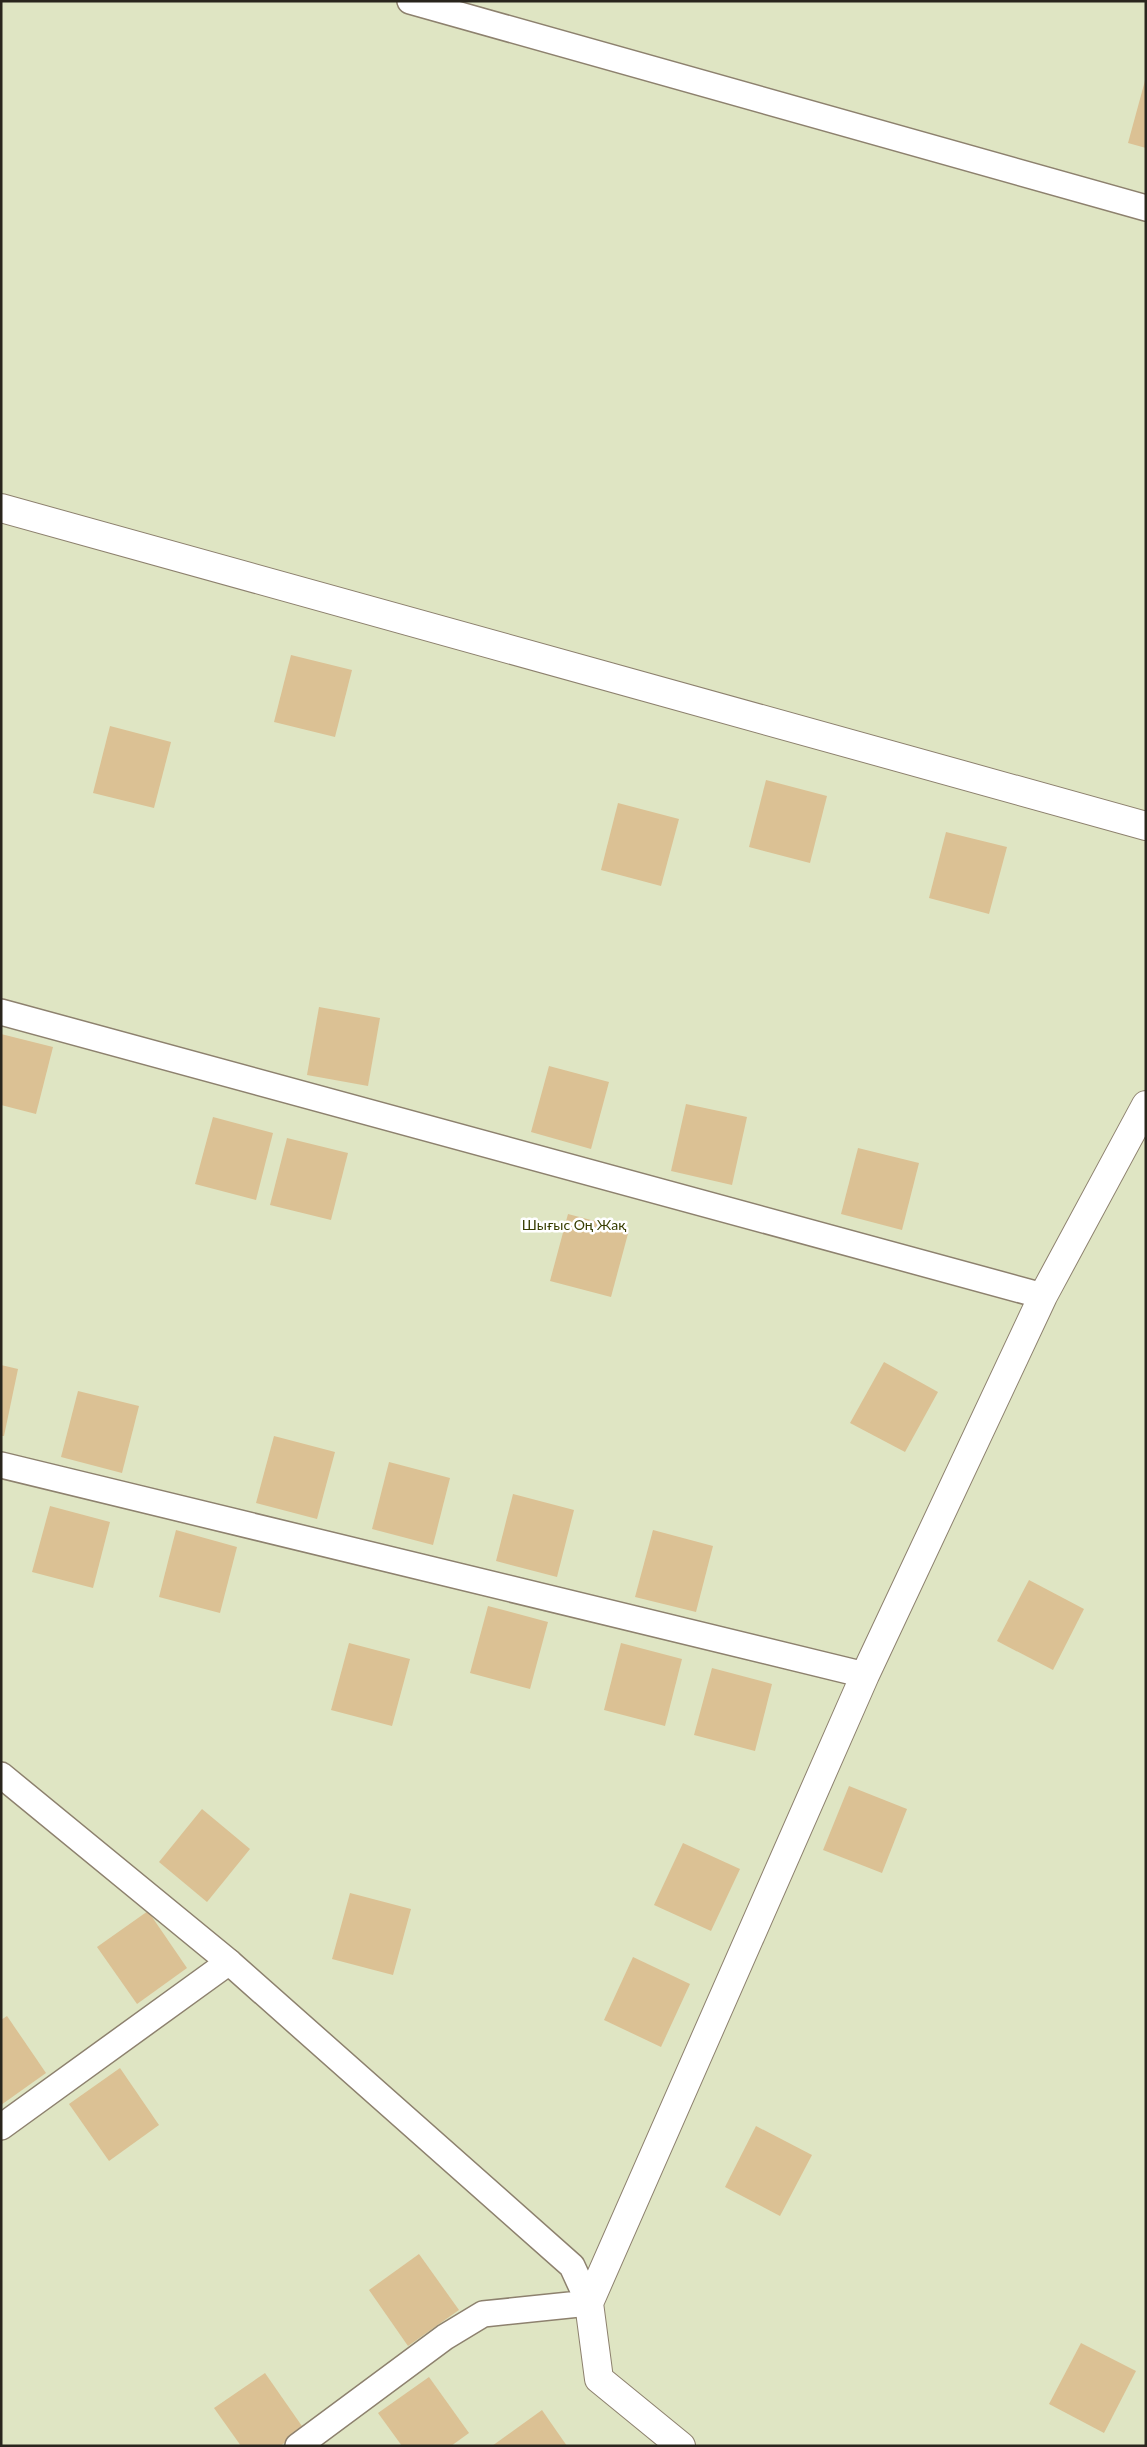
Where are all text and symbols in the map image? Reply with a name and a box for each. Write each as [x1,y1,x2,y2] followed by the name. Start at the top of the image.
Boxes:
[522,1216,626,1233] park label: Шығыс Оң Жақ

